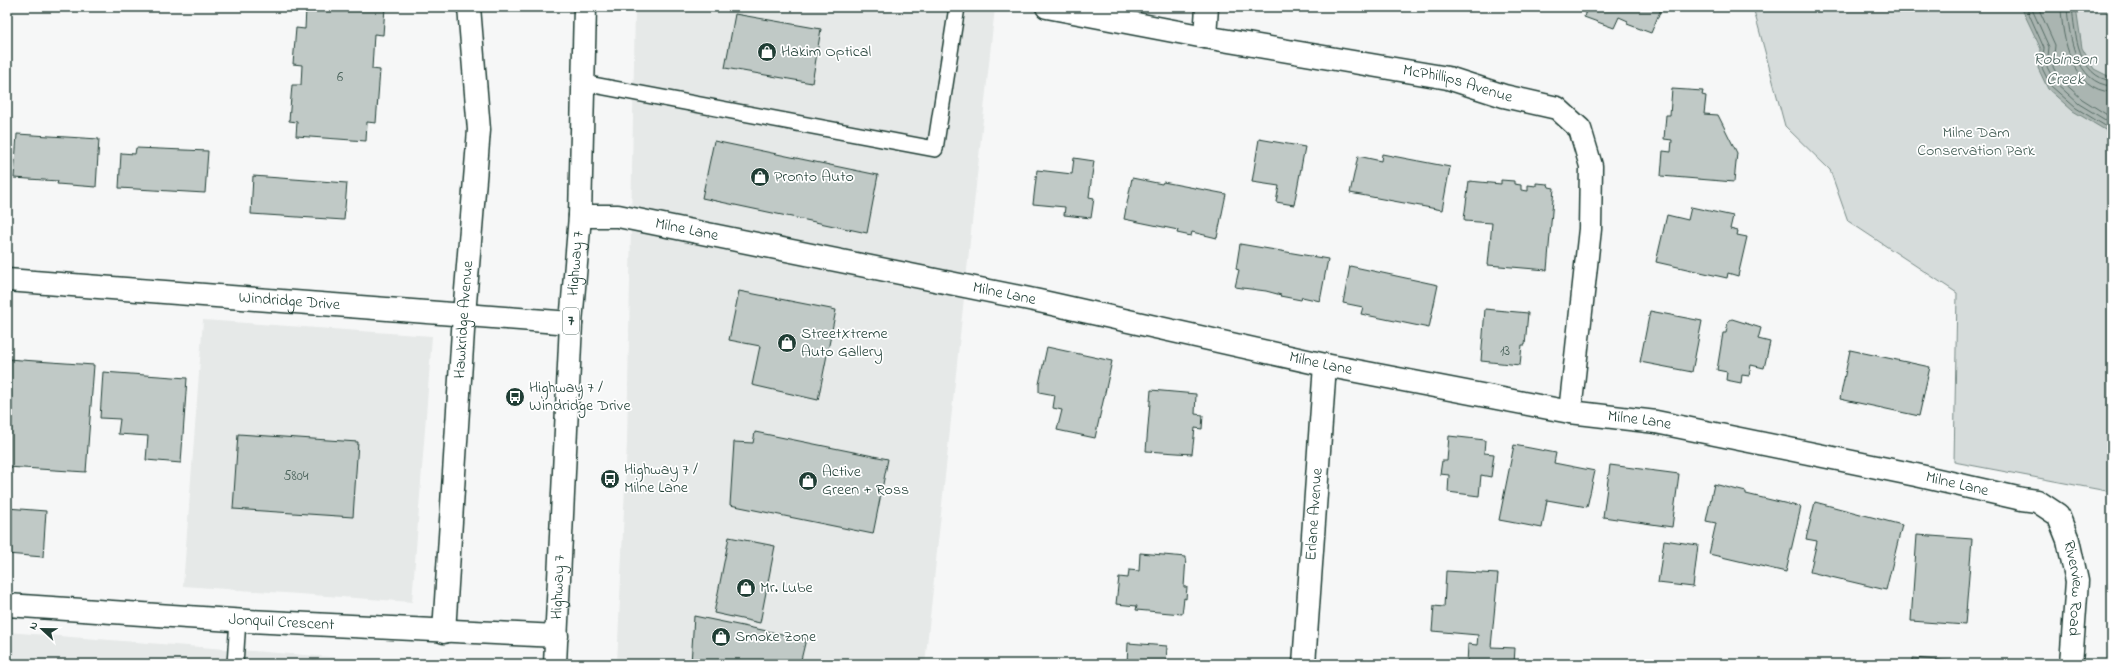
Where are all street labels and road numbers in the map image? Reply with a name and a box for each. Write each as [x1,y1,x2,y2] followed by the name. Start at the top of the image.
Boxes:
[1401,59,1516,110] street label: McPhillips Avenue
[653,212,721,248] street label: Milne Lane
[561,230,591,297] street label: Highway 7
[448,259,480,379] street label: Hawkridge Avenue
[970,276,1039,312] street label: Milne Lane
[238,286,342,317] street label: Windridge Drive
[563,308,579,334] road number: 7
[1287,345,1355,382] street label: Milne Lane
[1606,404,1674,437] street label: Milne Lane
[1299,466,1330,562] street label: Erlane Avenue
[1923,466,1992,503] street label: Milne Lane
[2056,538,2089,637] street label: Riverview Road
[545,554,572,620] street label: Highway 7
[228,608,336,637] street label: Jonquil Crescent

